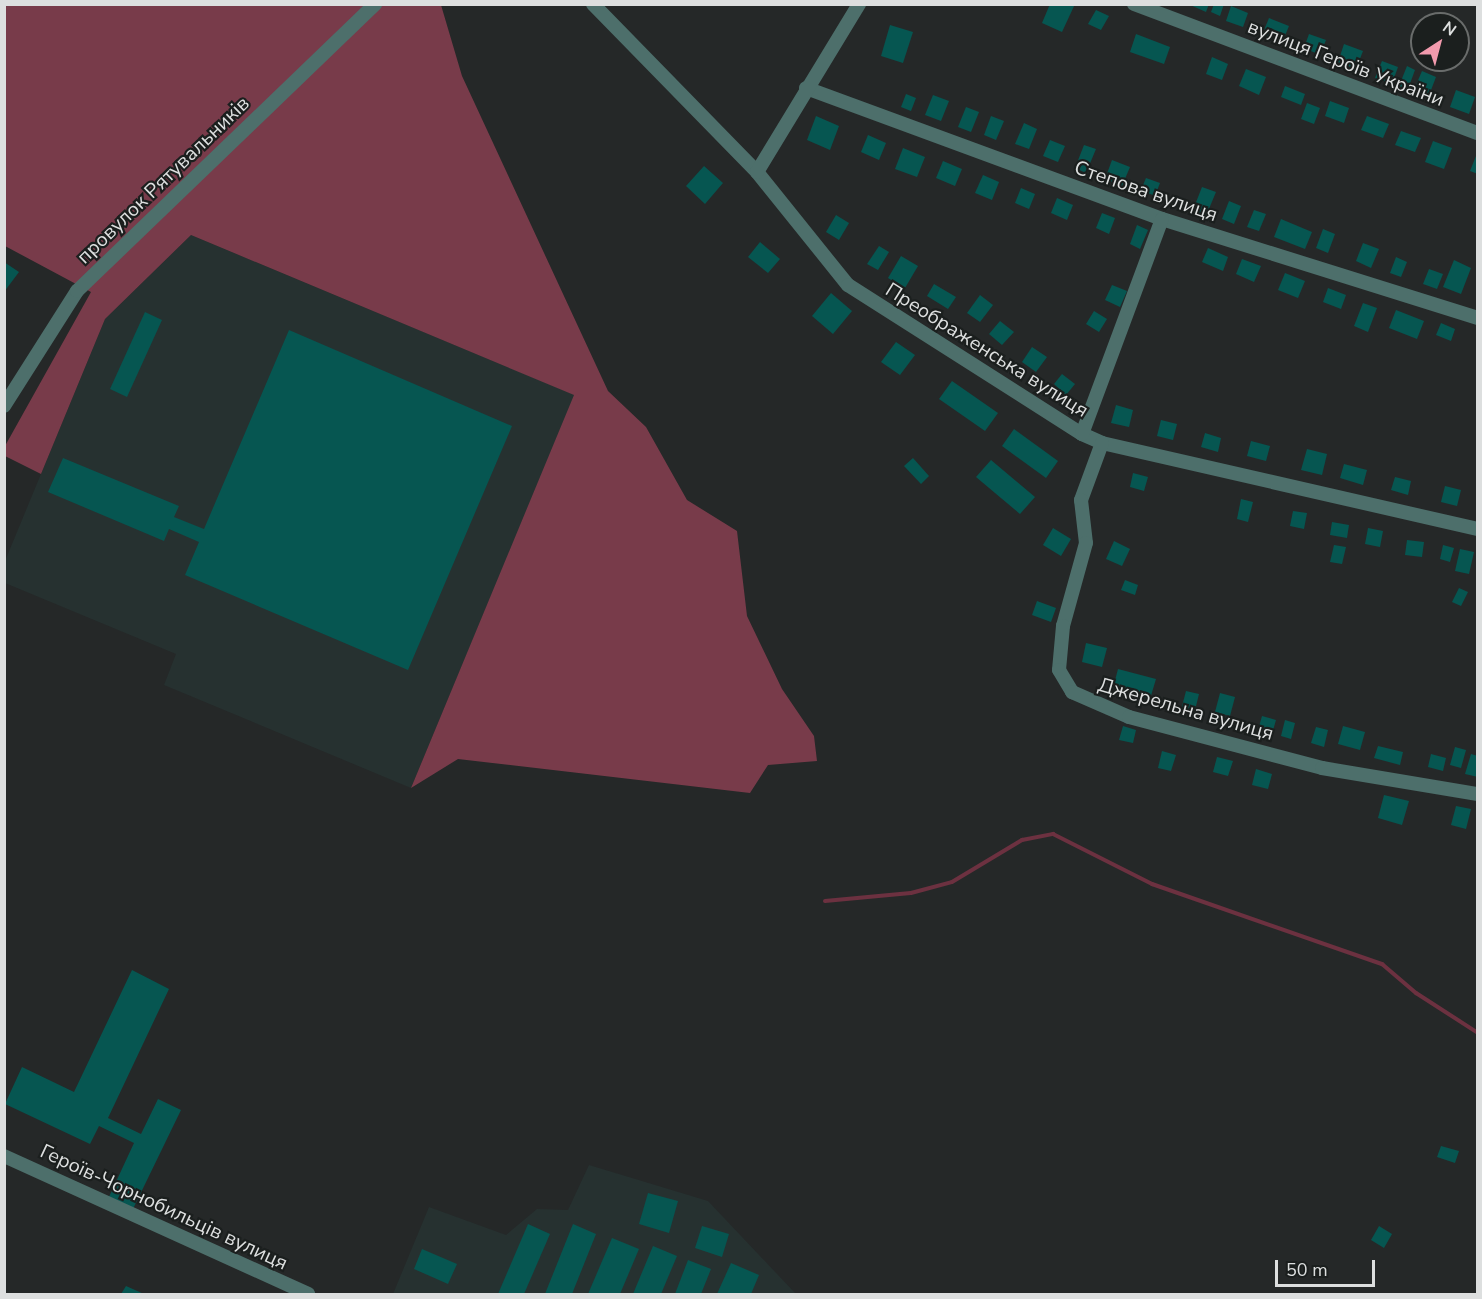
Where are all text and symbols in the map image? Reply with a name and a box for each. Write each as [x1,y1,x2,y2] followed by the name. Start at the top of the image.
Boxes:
[1410,12,1470,72] north arrow
[1244,14,1448,112] street label: вулиця Героїв України
[1438,17,1461,41] text: N
[72,91,254,269] street label: провулок Рятувальників
[1071,155,1221,227] street label: Степова вулиця
[881,278,1093,422] street label: Преображенська вулиця
[1096,672,1276,746] street label: Джерельна вулиця
[36,1139,292,1275] street label: Героїв-Чорнобильців вулиця
[1278,1248,1378,1286] scale bar
[1286,1258,1328,1282] text: 50 m

